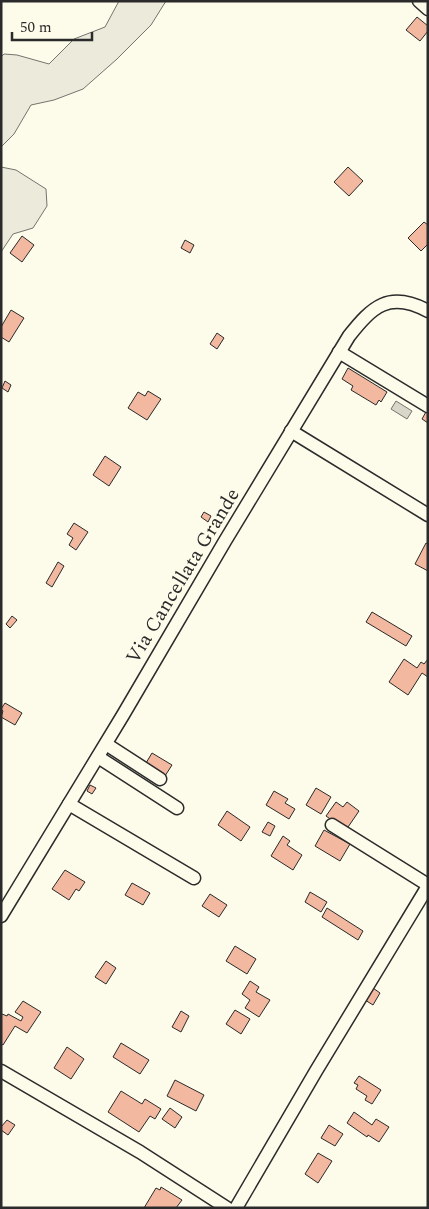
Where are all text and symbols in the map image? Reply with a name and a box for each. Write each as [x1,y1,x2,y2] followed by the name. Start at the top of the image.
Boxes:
[12,10,92,42] scale bar
[20,16,52,39] text: 50 m
[119,482,247,670] street label: Via Cancellata Grande

